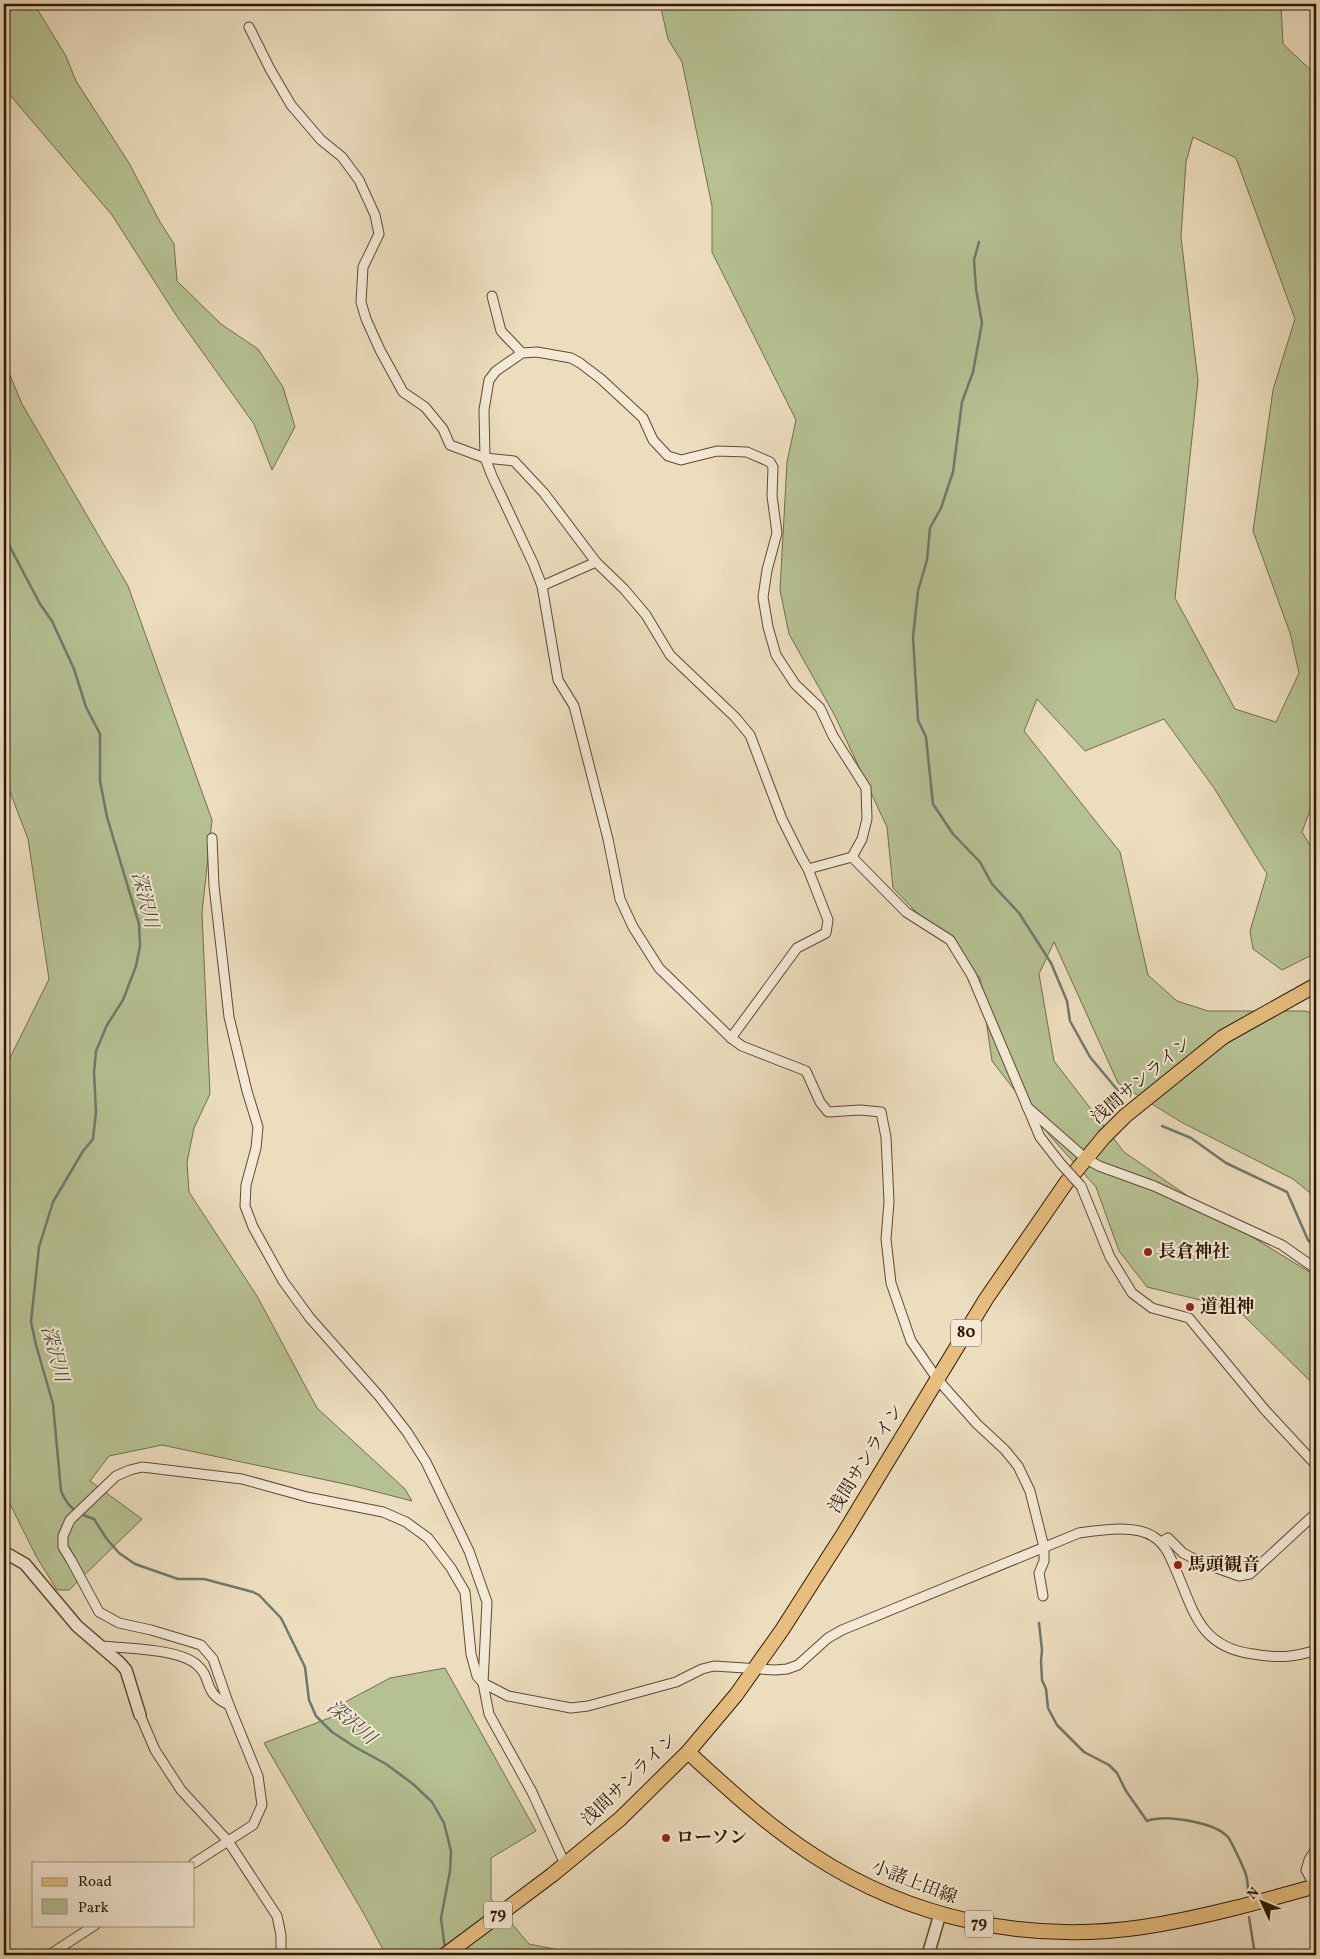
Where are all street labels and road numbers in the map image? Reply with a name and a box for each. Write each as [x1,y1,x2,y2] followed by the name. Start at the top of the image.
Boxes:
[1086,1031,1198,1131] street label: 浅間サンライン
[951,1320,981,1346] road number: 80
[823,1400,911,1518] street label: 浅間サンライン
[577,1728,683,1832] street label: 浅間サンライン
[868,1855,960,1911] street label: 小諸上田線
[484,1902,512,1928] road number: 79
[965,1910,993,1938] road number: 79

